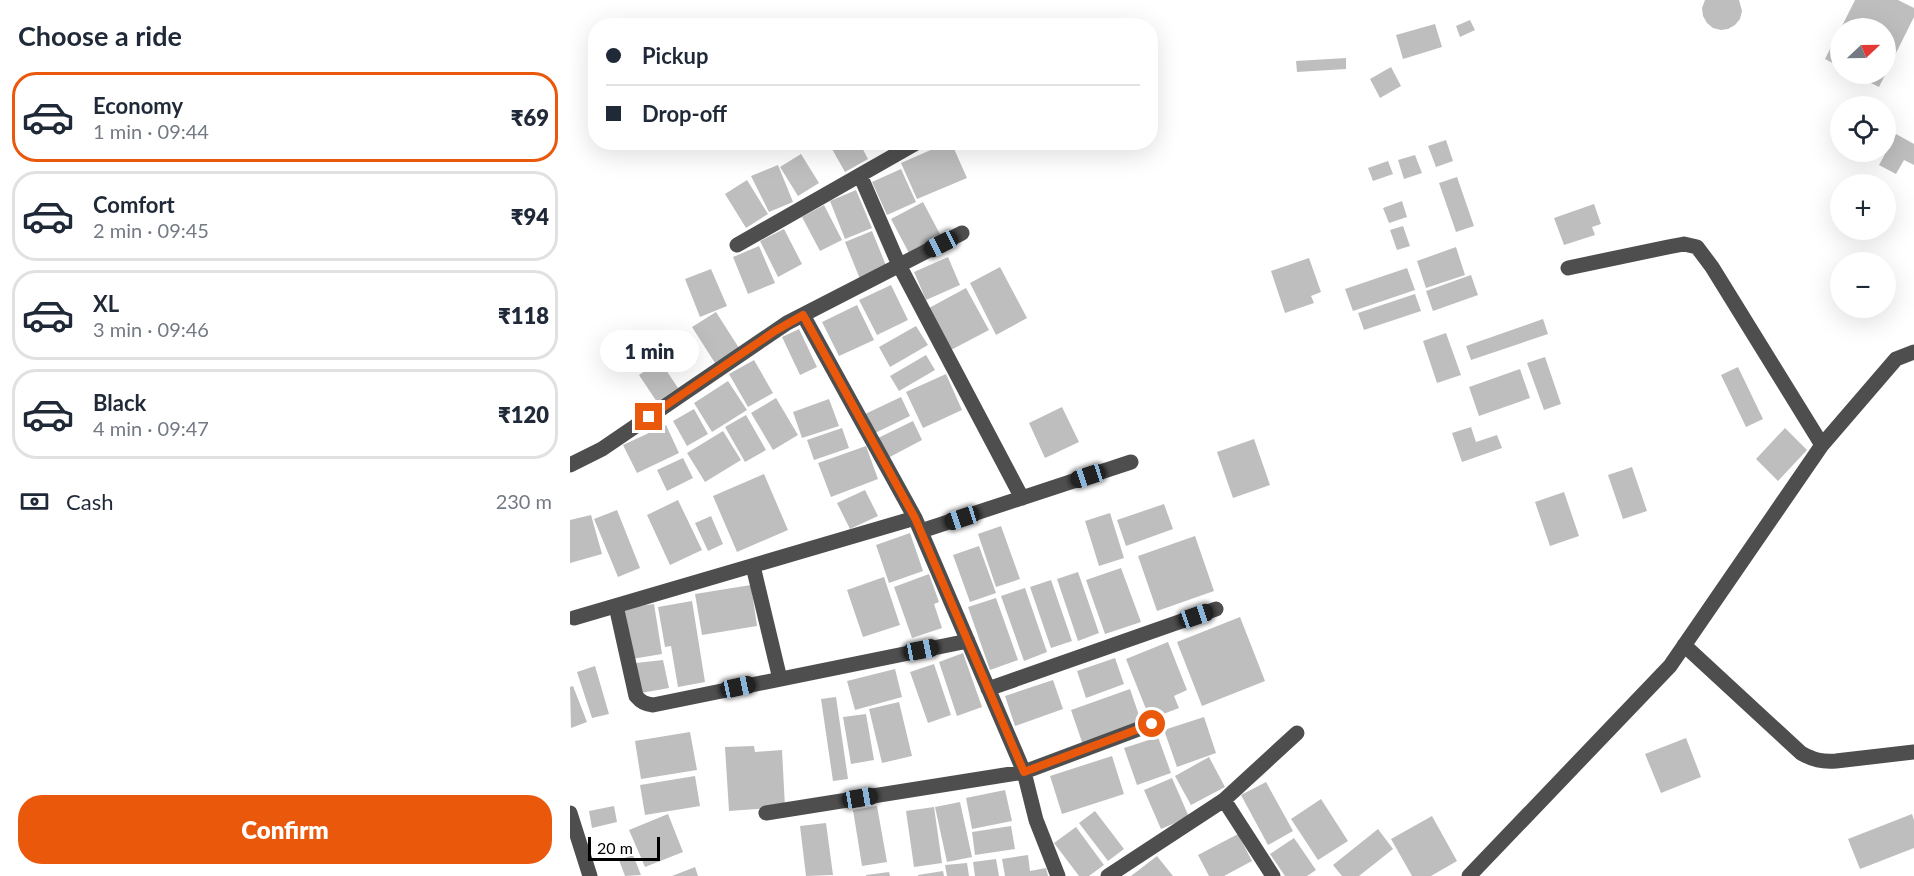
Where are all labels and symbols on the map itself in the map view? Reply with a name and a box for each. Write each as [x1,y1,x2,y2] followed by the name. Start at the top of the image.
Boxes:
[1830,18,1896,84] north arrow
[921,228,961,260] car
[599,330,698,372] callout: 1 min
[635,403,662,430] route end
[1068,462,1108,490] car
[942,504,982,532] car
[1176,602,1216,630] car
[902,638,940,662] car
[719,674,757,700] car
[1138,710,1165,737] route start
[841,786,879,810] car
[588,834,660,862] scale bar

